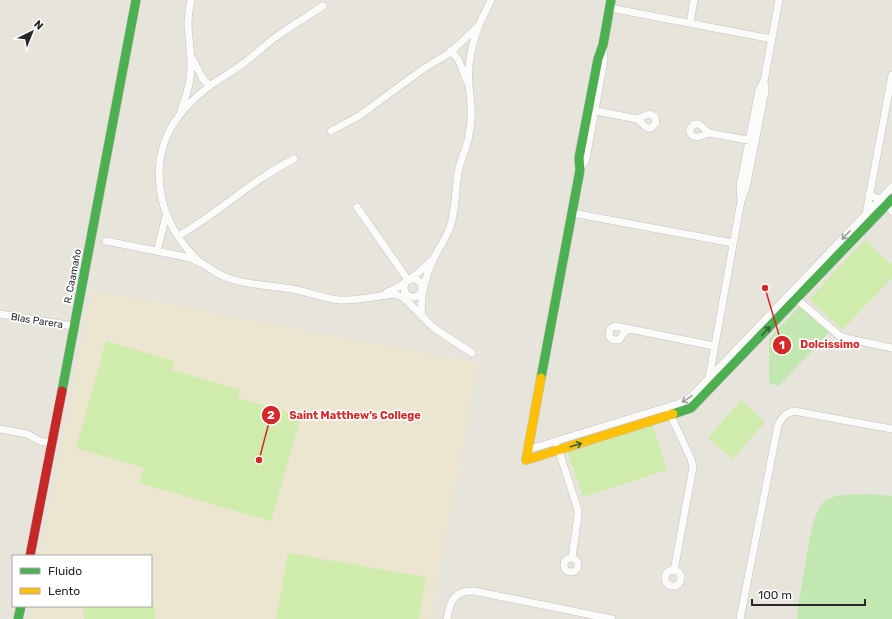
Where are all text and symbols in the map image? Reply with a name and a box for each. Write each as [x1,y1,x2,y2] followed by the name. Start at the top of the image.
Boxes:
[12,12,52,52] north arrow
[31,18,46,33] text: N
[841,230,851,240] one-way arrow
[62,248,84,305] street label: R. Caamaño
[10,311,64,331] street label: Blas Parera
[761,326,771,336] one-way arrow
[772,333,868,356] callout: Dolcissimo
[779,338,785,352] text: 1
[800,338,860,351] text: Dolcissimo
[682,394,693,403] one-way arrow
[261,403,429,426] callout: Saint Matthew's College
[267,408,275,422] text: 2
[289,409,421,422] text: Saint Matthew's College
[570,440,582,448] one-way arrow
[12,555,152,607] legend
[48,564,82,578] text: Fluido
[752,581,865,607] scale bar
[48,584,80,598] text: Lento
[758,588,792,602] text: 100 m

